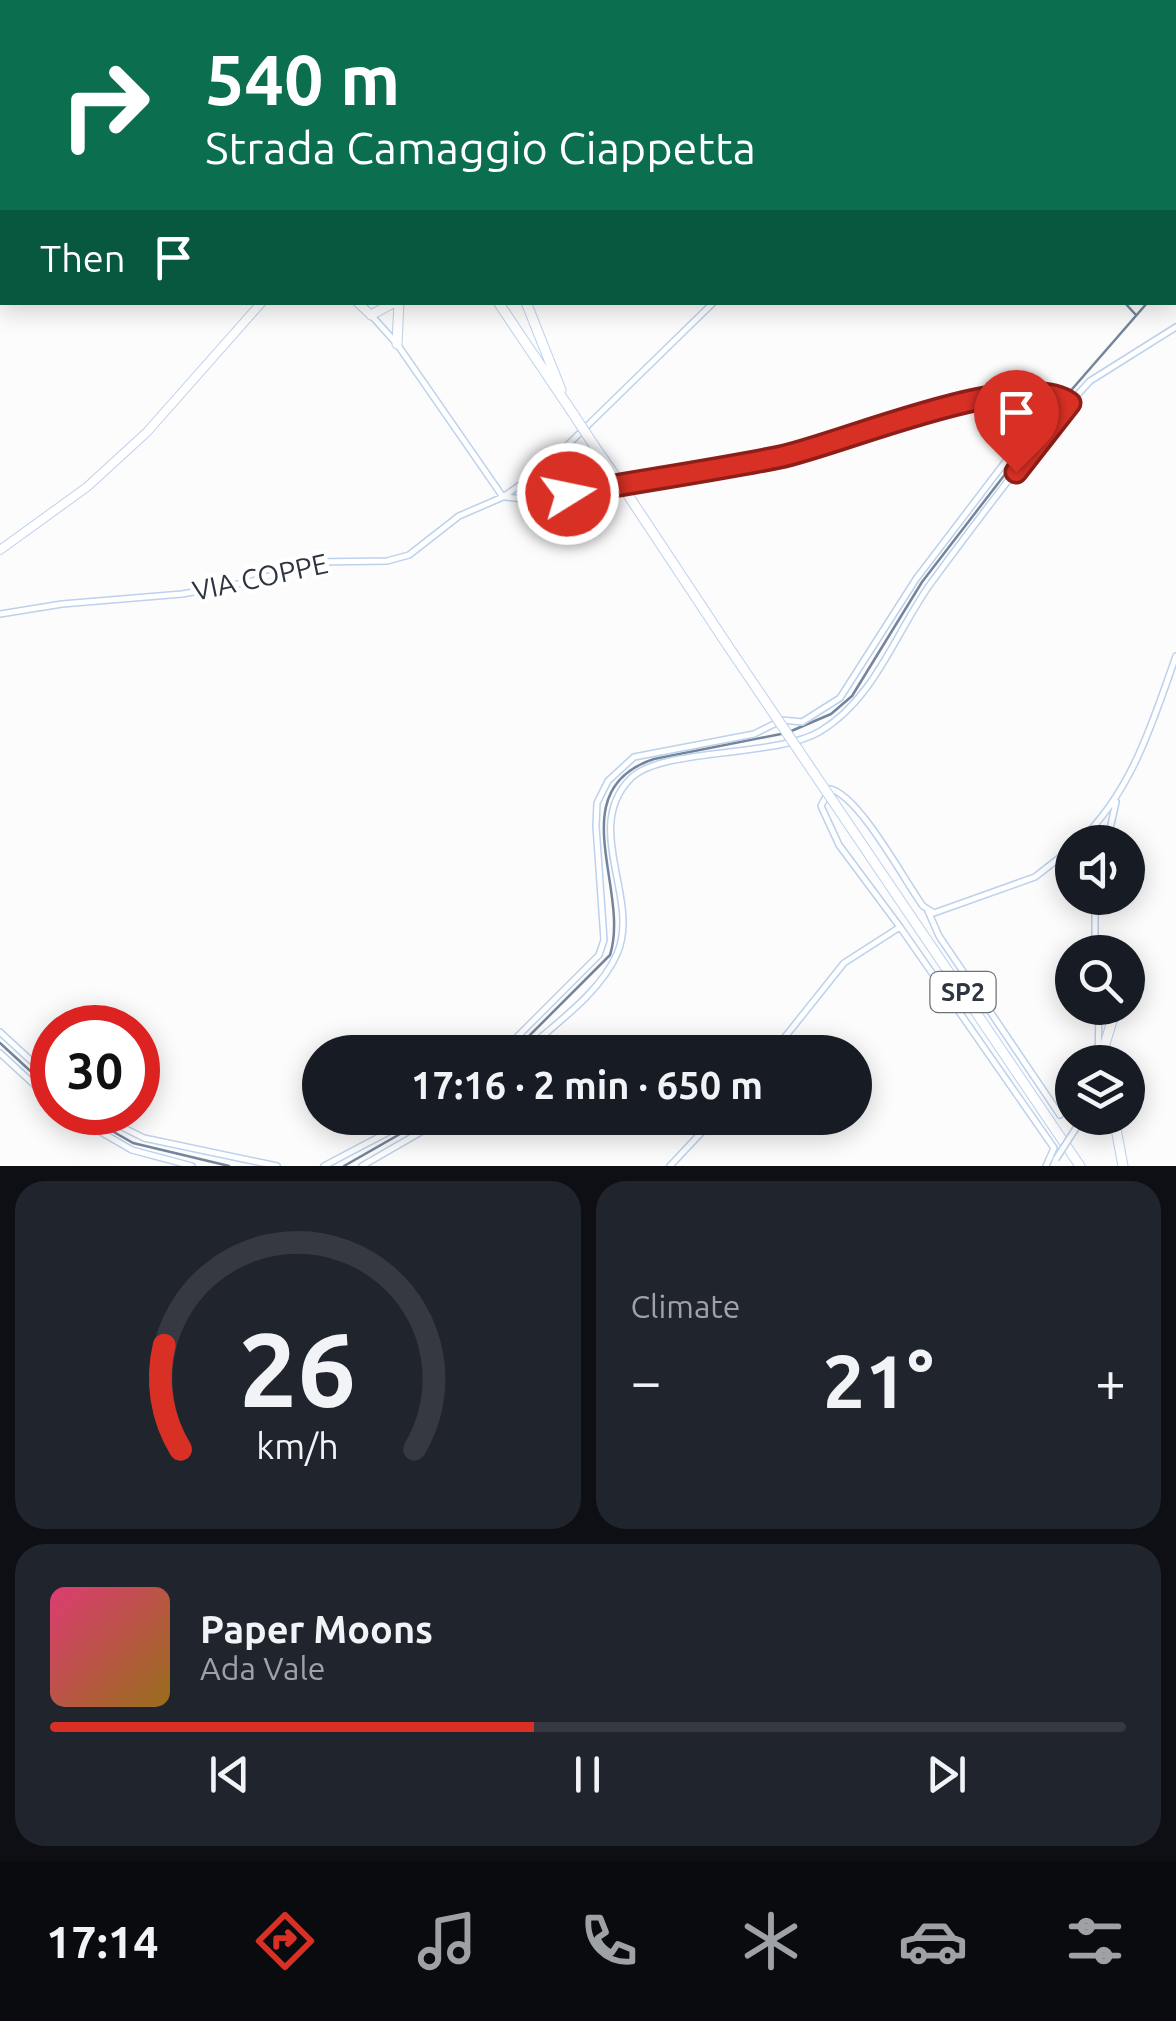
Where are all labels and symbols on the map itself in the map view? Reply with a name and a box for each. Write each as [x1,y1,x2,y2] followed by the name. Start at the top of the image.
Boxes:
[974,370,1059,473] pin
[516,442,620,546] position arrow
[190,547,330,606] street label: VIA COPPE
[930,972,996,1012] road number: SP2
[30,1005,160,1135] speed limit sign: 30

